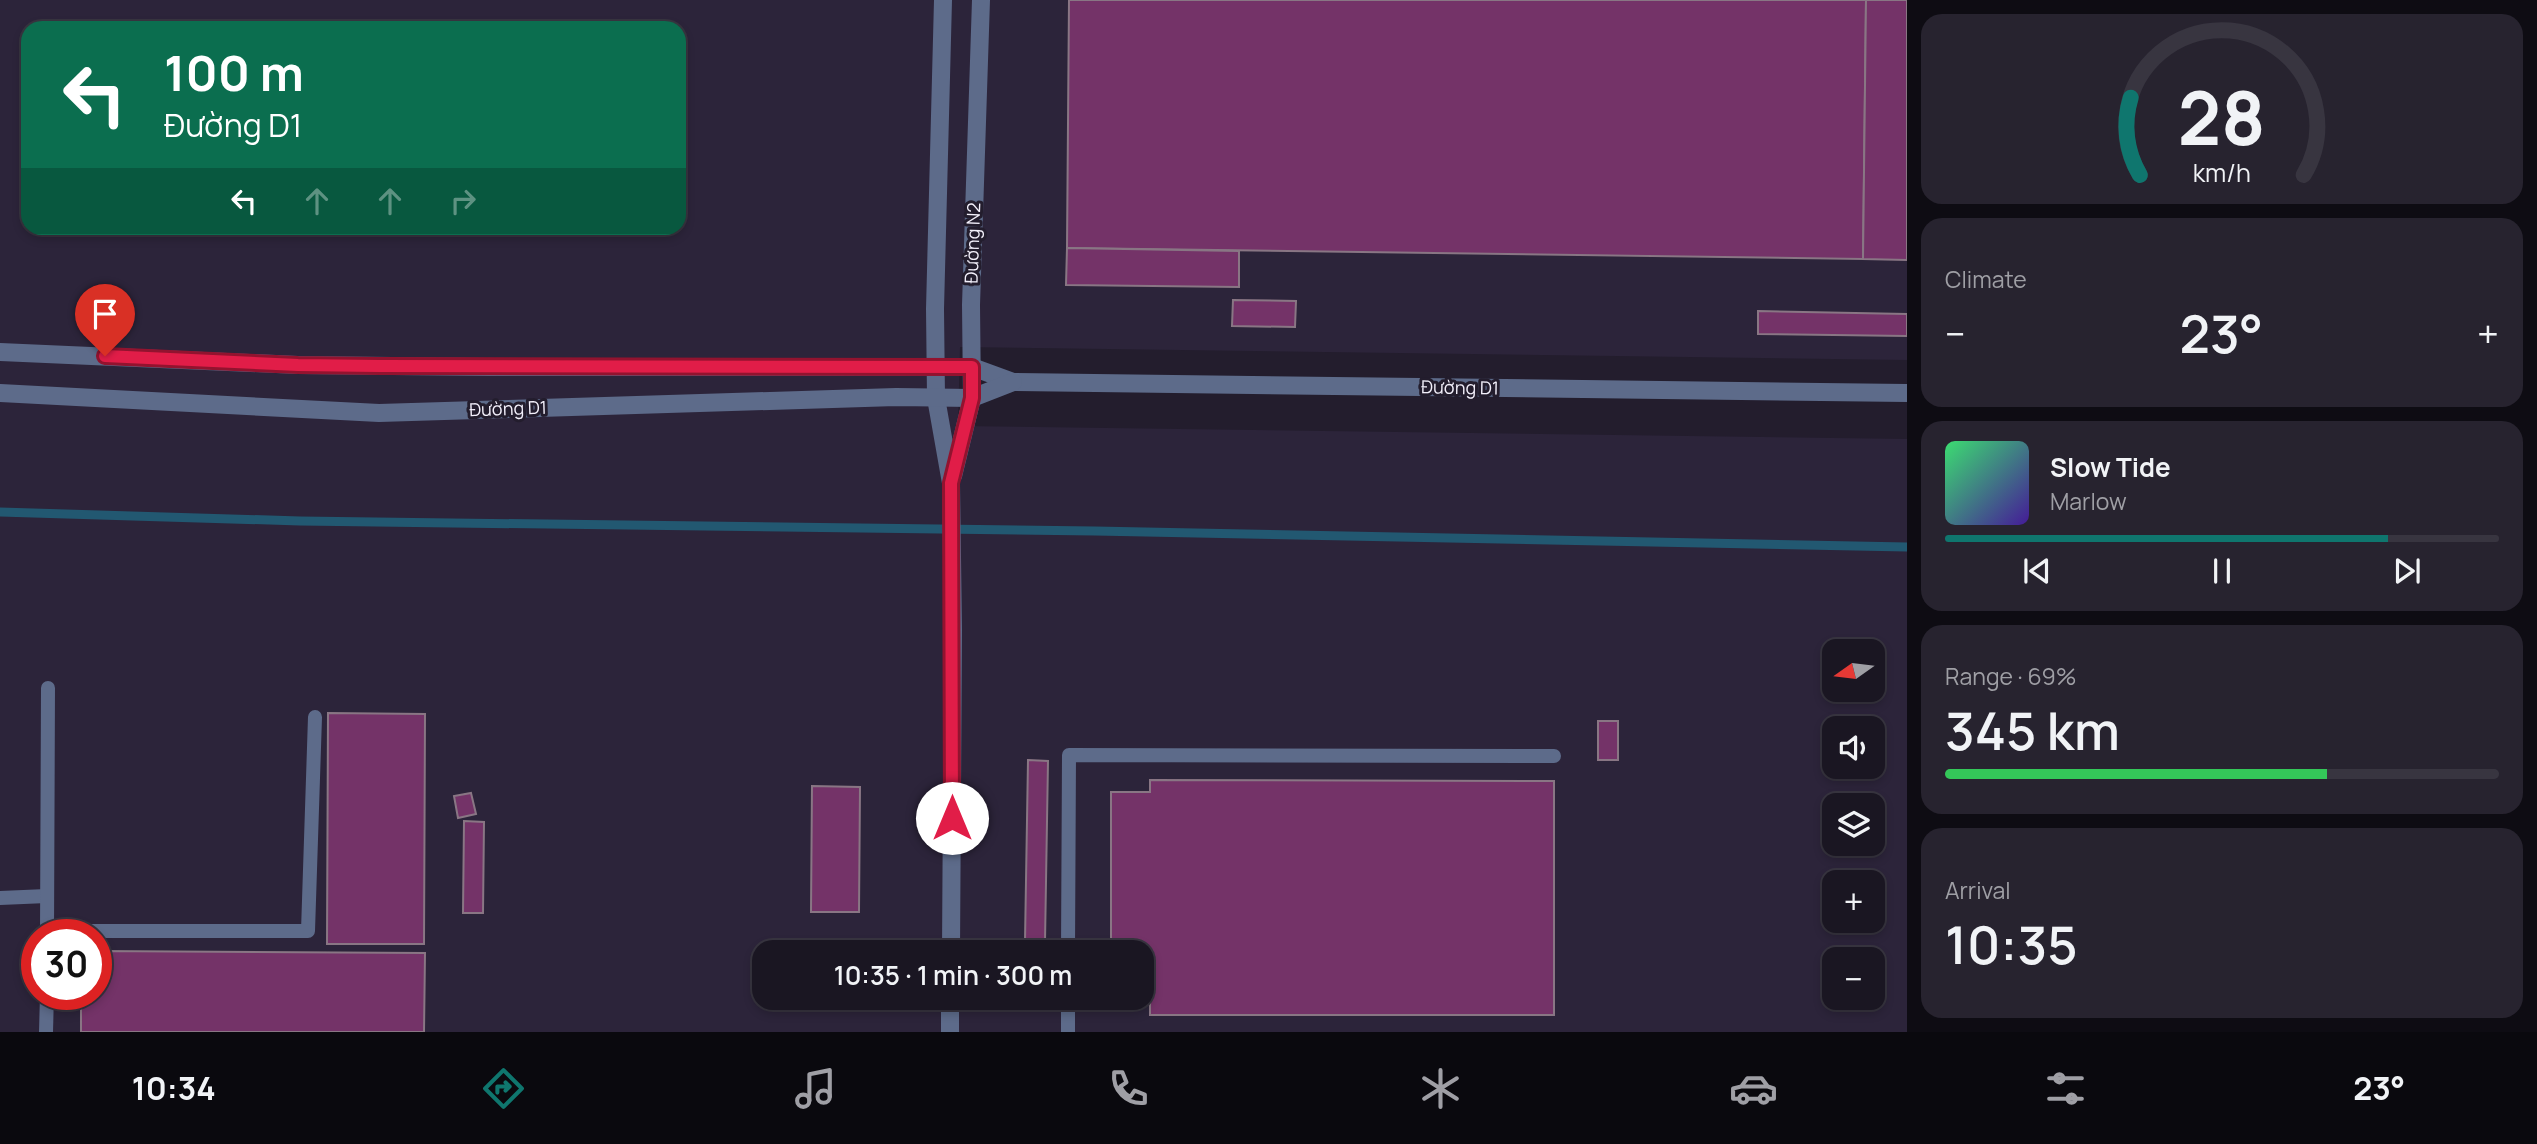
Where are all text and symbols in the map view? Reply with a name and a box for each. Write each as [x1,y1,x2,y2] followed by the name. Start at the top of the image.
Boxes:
[164,39,304,106] text: 100 m
[49,49,140,140] icon: left
[2178,67,2266,167] text: 28
[164,103,302,147] text: Đường D1
[2193,155,2251,190] text: km/h
[225,182,263,220] icon: left
[298,182,336,220] icon: ahead
[371,182,409,220] icon: ahead
[444,182,482,220] icon: right
[959,202,985,284] street label: Đường N2
[1945,263,2027,295] text: Climate
[75,284,135,356] pin
[86,295,124,333] icon: arrive
[2179,298,2263,369] text: 23°
[1945,307,1966,359] text: −
[2477,307,2499,359] text: +
[1421,374,1499,400] street label: Đường D1
[469,395,547,421] street label: Đường D1
[2050,449,2171,485] text: Slow Tide
[2050,485,2127,517] text: Marlow
[2018,552,2056,590] icon: previous
[2203,552,2241,590] icon: pause
[2388,552,2426,590] icon: next
[1822,639,1885,702] north arrow
[1822,639,1885,1010] map controls
[1945,660,2076,692] text: Range · 69%
[1945,695,2120,766] text: 345 km
[1822,716,1885,779] button: sound
[915,781,989,855] position arrow
[1822,793,1885,856] button: layers
[1822,870,1885,933] button: +
[1945,874,2011,906] text: Arrival
[1945,909,2077,980] text: 10:35
[21,919,112,1010] speed limit sign: 30
[1822,947,1885,1010] button: −
[834,957,1072,993] text: 10:35 · 1 min · 300 m
[479,1064,528,1113] icon: directions
[791,1064,840,1113] icon: music
[1104,1064,1153,1113] icon: phone
[1416,1064,1465,1113] icon: climate
[1729,1064,1778,1113] icon: car
[2041,1064,2090,1113] icon: filters
[132,1066,216,1110] text: 10:34
[2353,1066,2405,1110] text: 23°

